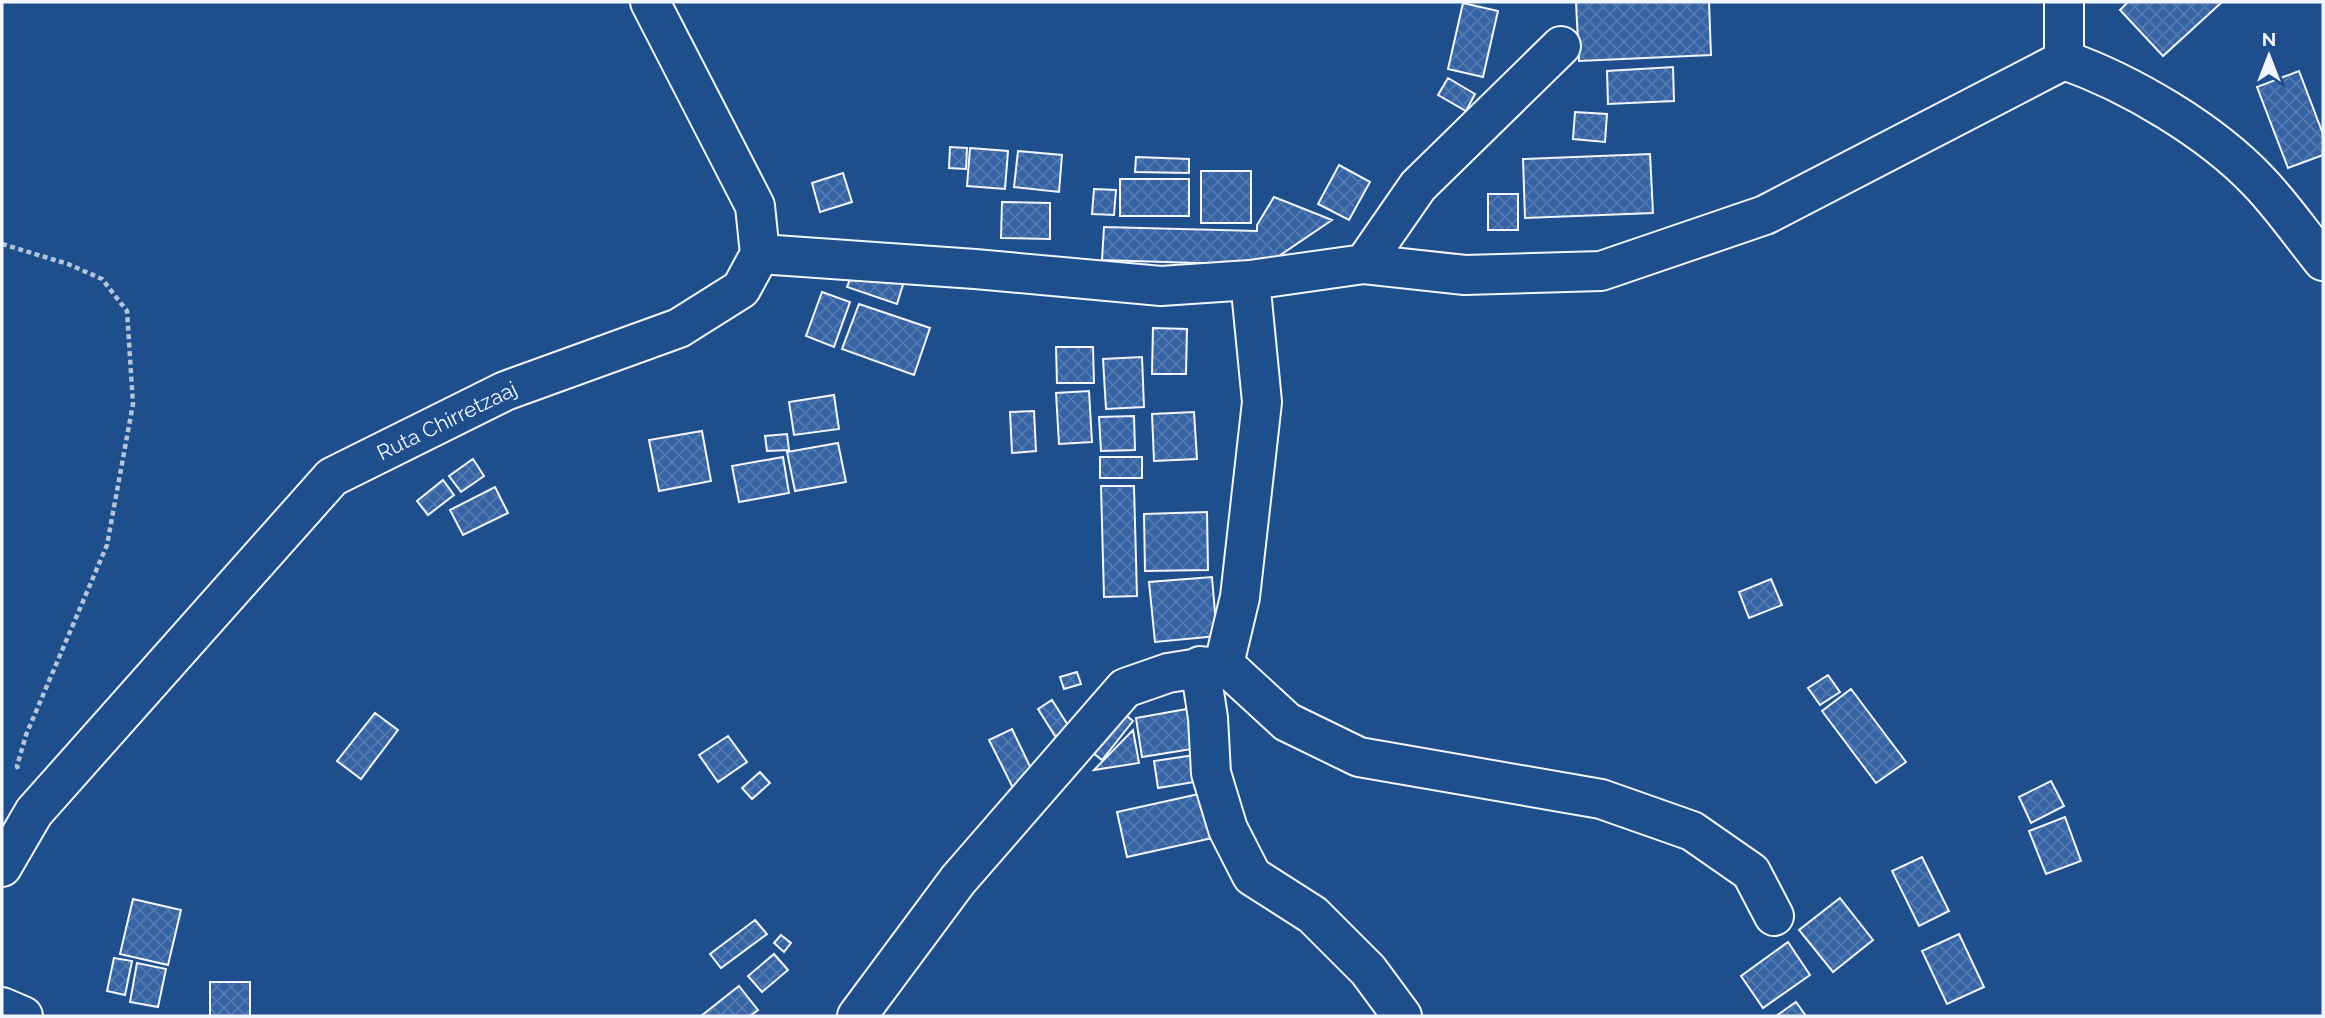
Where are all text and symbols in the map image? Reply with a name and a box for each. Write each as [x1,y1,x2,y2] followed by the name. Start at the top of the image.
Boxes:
[2234,21,2304,91] north arrow
[2262,28,2276,50] text: N
[373,376,521,465] street label: Ruta Chirretzaaj

